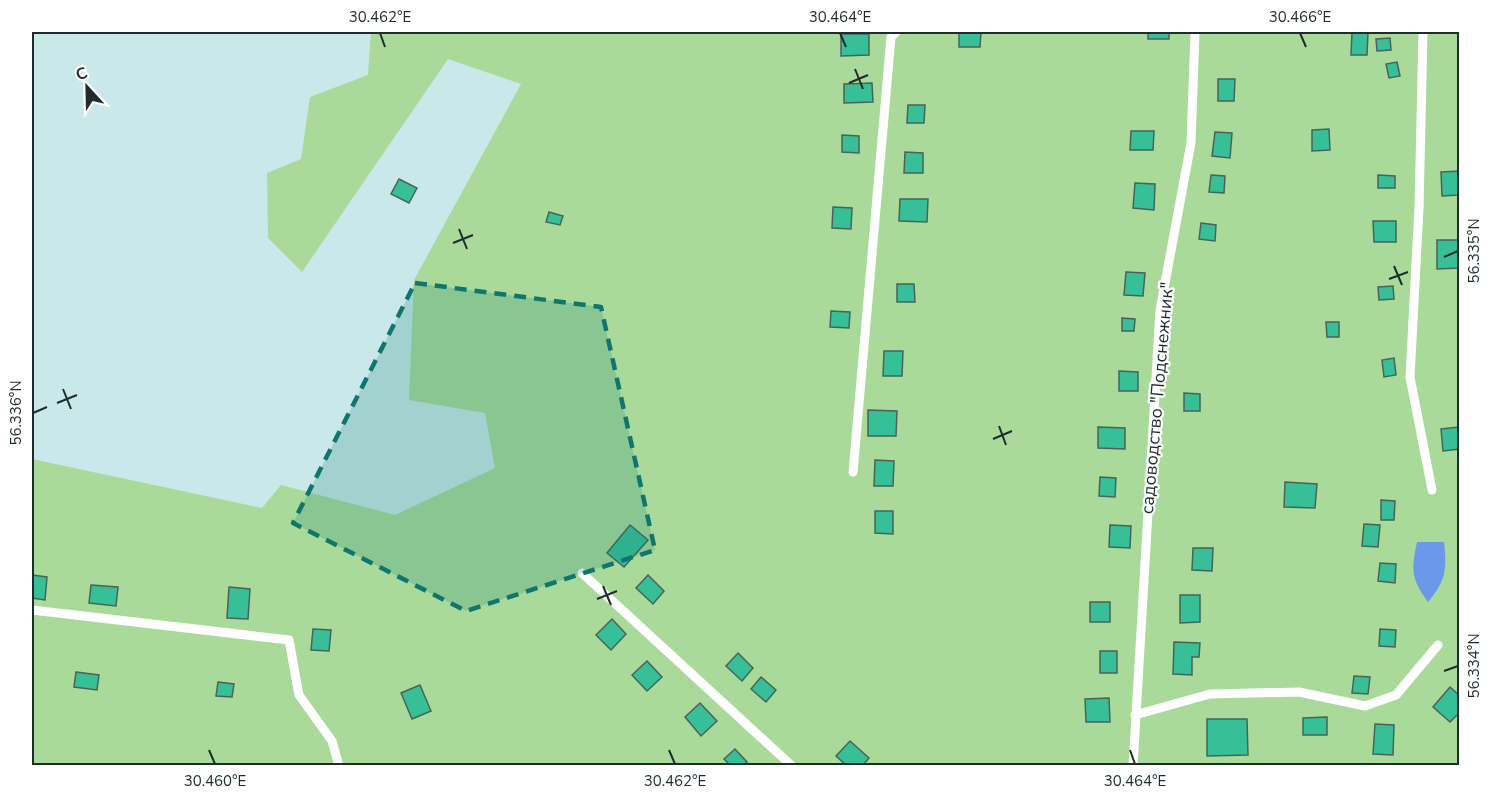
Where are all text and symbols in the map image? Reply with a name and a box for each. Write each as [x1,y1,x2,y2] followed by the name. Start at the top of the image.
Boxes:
[349,7,411,27] text: 30.462°E
[809,7,871,27] text: 30.464°E
[1269,7,1331,27] text: 30.466°E
[57,57,117,117] north arrow
[73,62,91,86] text: С
[1464,218,1484,284] text: 56.335°N
[1135,281,1179,515] street label: садоводство "Подснежник"
[6,380,26,446] text: 56.336°N
[1464,633,1484,699] text: 56.334°N
[184,771,246,791] text: 30.460°E
[644,771,706,791] text: 30.462°E
[1104,771,1166,791] text: 30.464°E

